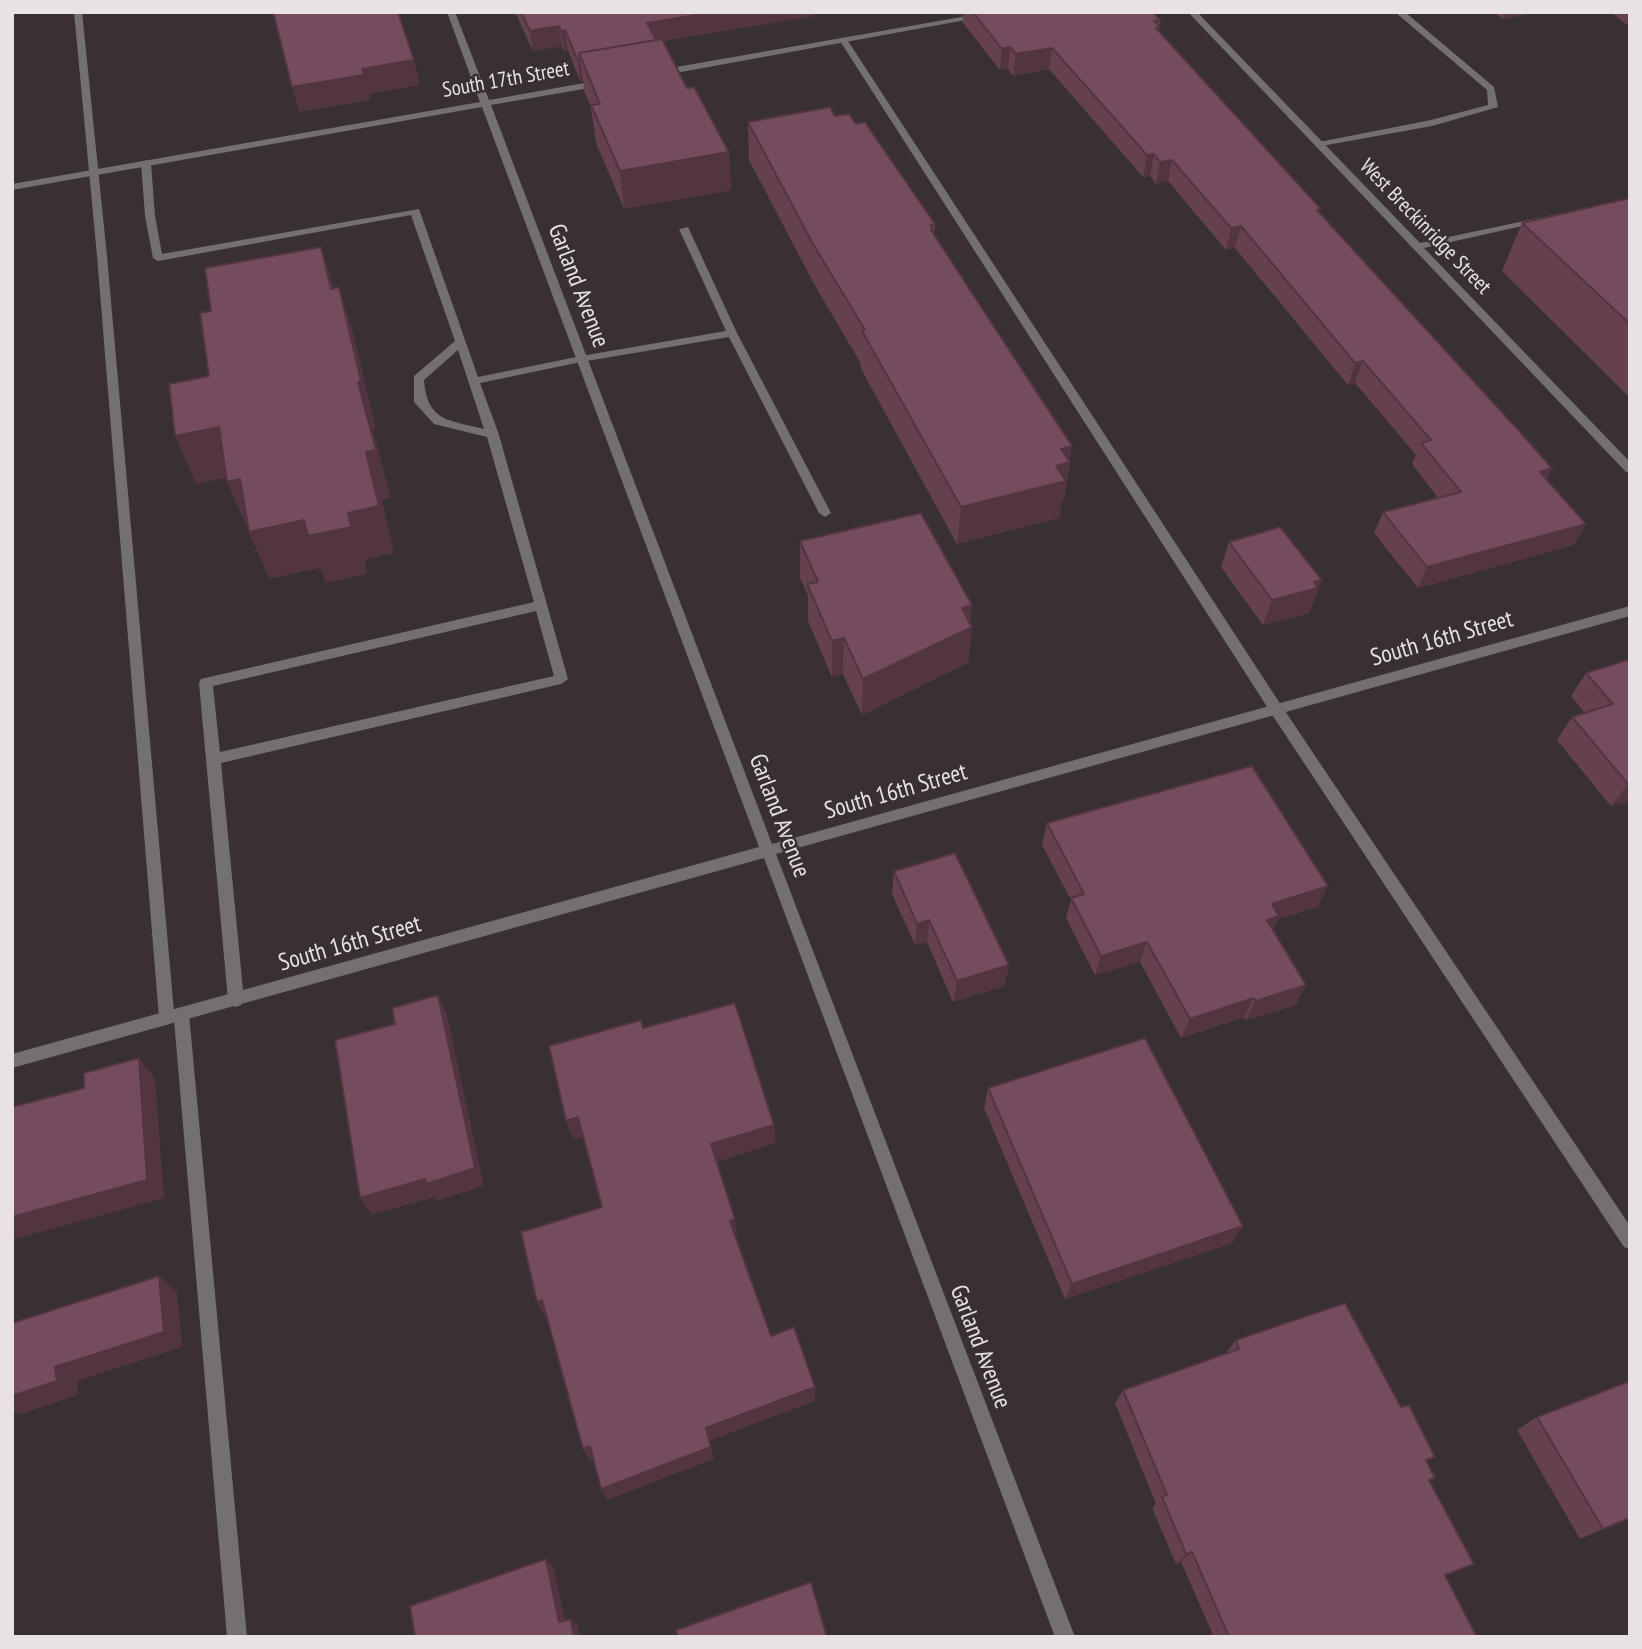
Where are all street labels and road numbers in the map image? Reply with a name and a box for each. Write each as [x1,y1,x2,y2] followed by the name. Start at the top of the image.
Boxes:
[441,56,571,104] street label: South 17th Street
[1354,154,1496,300] street label: West Breckinridge Street
[541,220,615,352] street label: Garland Avenue
[1367,605,1517,673] street label: South 16th Street
[742,750,816,882] street label: Garland Avenue
[821,758,971,826] street label: South 16th Street
[275,910,425,978] street label: South 16th Street
[943,1281,1017,1413] street label: Garland Avenue

